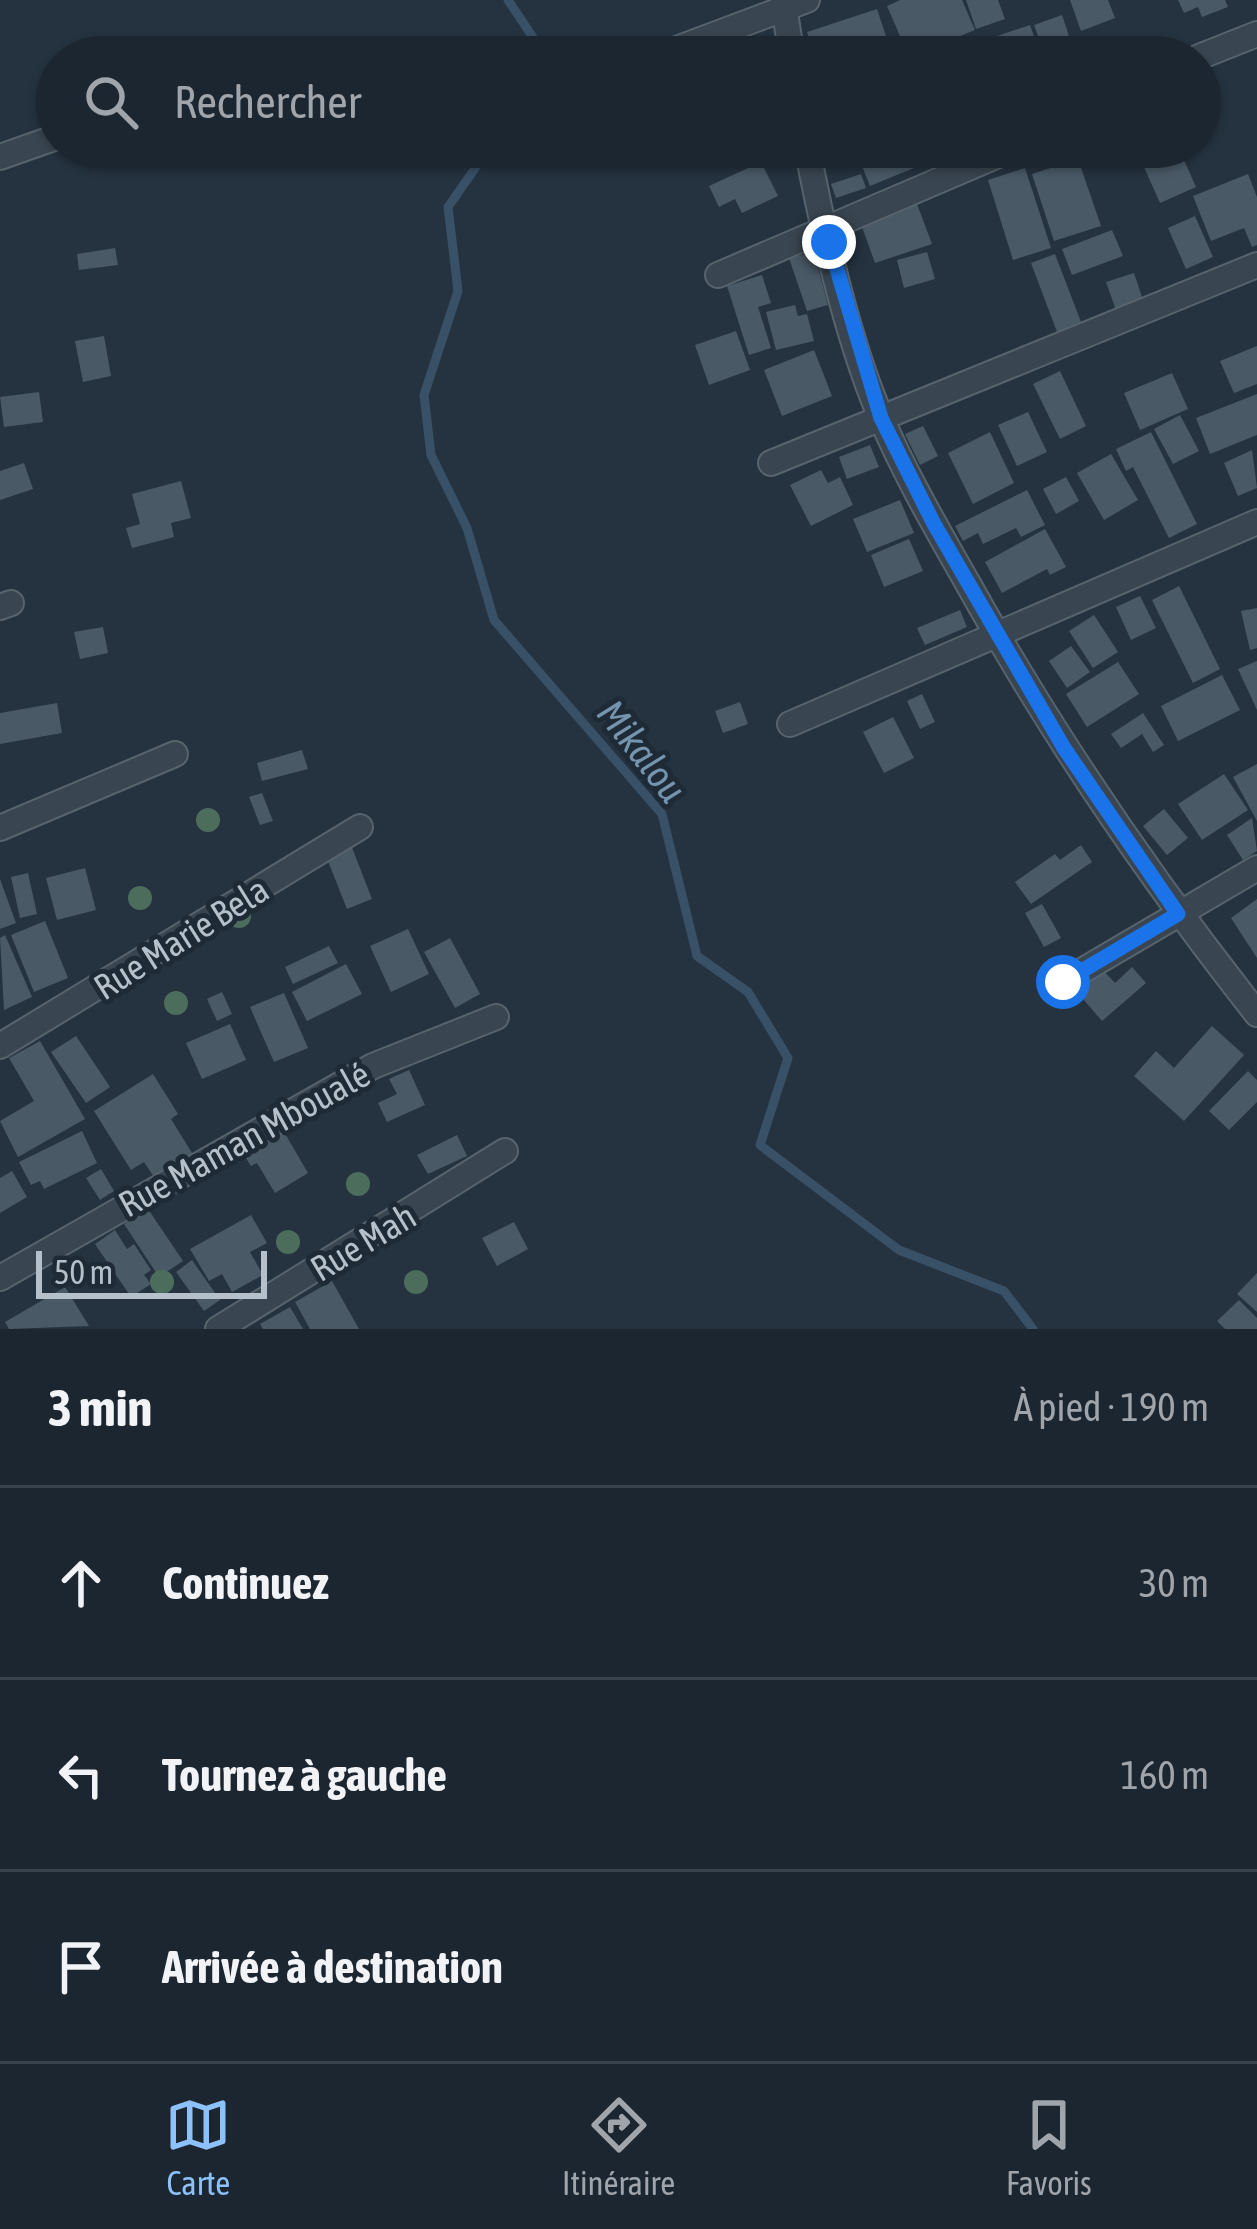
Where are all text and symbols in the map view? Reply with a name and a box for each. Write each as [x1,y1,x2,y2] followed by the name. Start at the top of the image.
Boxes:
[36,36,1221,168] search box
[78,69,144,135] icon: search
[174,76,361,128] text: Rechercher
[802,215,856,269] route end
[589,692,695,810] water label: Mikalou
[86,868,276,1008] street label: Rue Marie Bela
[1036,955,1090,1009] route start
[111,1053,377,1225] street label: Rue Maman Mboualé
[303,1194,423,1290] street label: Rue Mah
[36,1245,267,1298] scale bar
[54,1253,113,1291] text: 50 m
[48,1378,152,1437] text: 3 min
[1014,1385,1209,1429] text: À pied · 190 m
[48,1550,114,1616] icon: ahead
[162,1557,329,1609] text: Continuez
[1139,1561,1209,1605] text: 30 m
[48,1742,114,1808] icon: left
[162,1749,447,1801] text: Tournez à gauche
[1121,1753,1209,1797] text: 160 m
[48,1934,114,2000] icon: arrive
[162,1941,503,1993] text: Arrivée à destination
[165,2092,231,2202] tab: Carte
[562,2092,675,2202] tab: Itinéraire
[1006,2092,1092,2202] tab: Favoris

